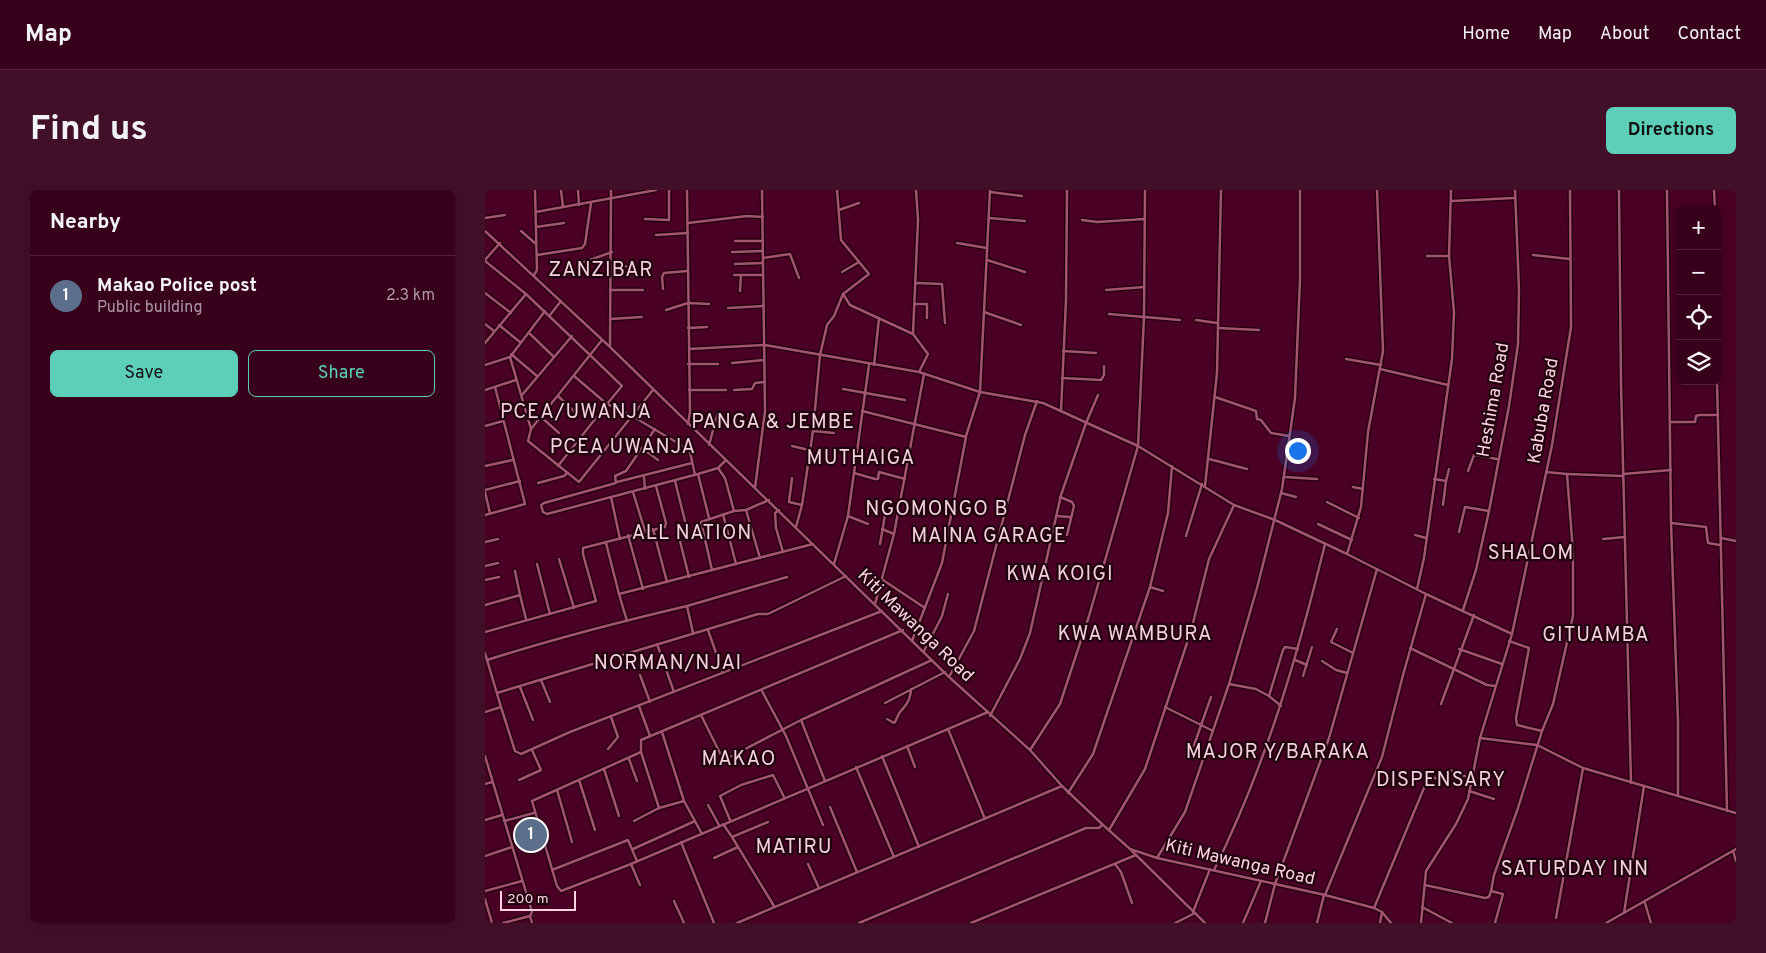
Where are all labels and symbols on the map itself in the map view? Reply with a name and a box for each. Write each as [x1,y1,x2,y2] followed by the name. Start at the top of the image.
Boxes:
[548,258,654,284] district label: ZANZIBAR
[1473,341,1515,459] street label: Heshima Road
[1523,356,1565,466] street label: Kabuba Road
[500,400,652,426] district label: PCEA/UWANJA
[691,410,855,436] district label: PANGA & JEMBE
[550,435,696,461] district label: PCEA UWANJA
[1285,438,1311,464] your location
[807,446,915,472] district label: MUTHAIGA
[865,497,1009,523] district label: NGOMONGO B
[632,521,752,547] district label: ALL NATION
[911,524,1067,550] district label: MAINA GARAGE
[1488,541,1574,567] district label: SHALOM
[1006,562,1114,588] district label: KWA KOIGI
[852,564,978,688] street label: Kiti Mawanga Road
[1057,622,1213,648] district label: KWA WAMBURA
[1542,623,1650,649] district label: GITUAMBA
[594,651,742,677] district label: NORMAN/NJAI
[1186,740,1370,766] district label: MAJOR Y/BARAKA
[702,747,776,773] district label: MAKAO
[1376,768,1506,794] district label: DISPENSARY
[515,816,547,854] pin: 1
[755,835,833,861] district label: MATIRU
[1163,835,1317,891] street label: Kiti Mawanga Road
[1501,857,1649,883] district label: SATURDAY INN
[500,888,576,911] scale bar

